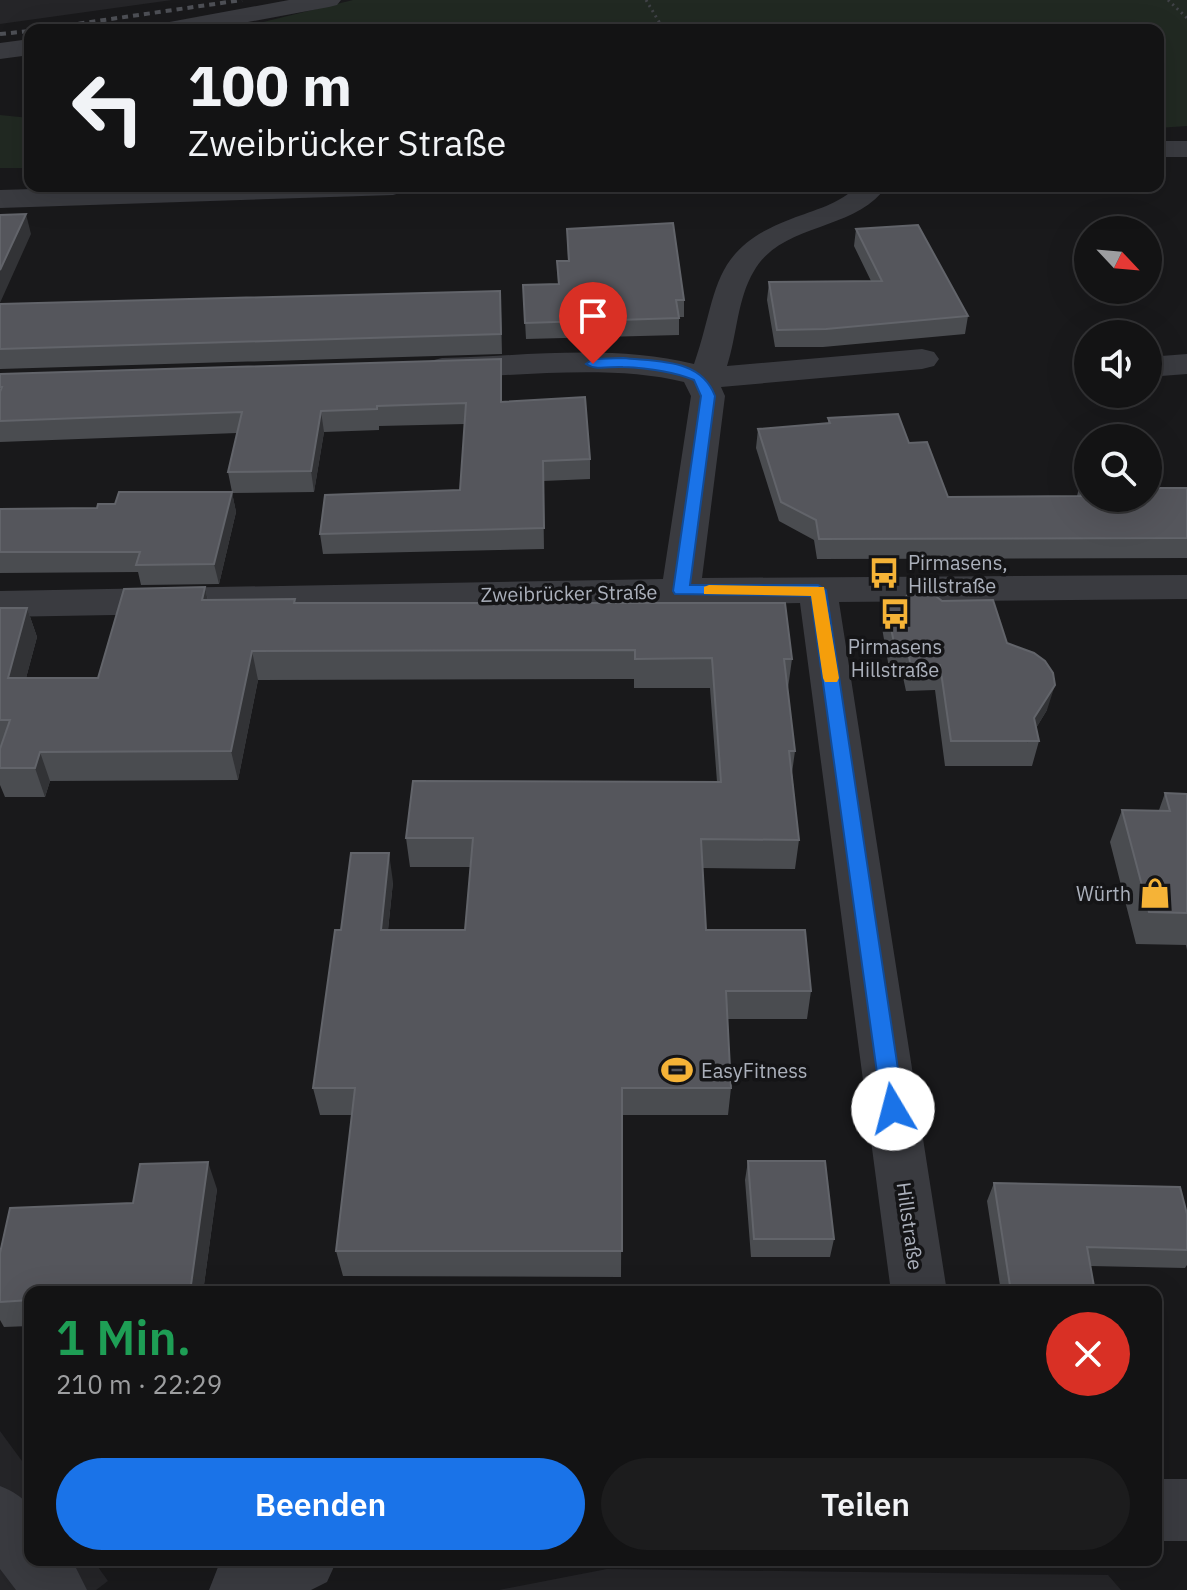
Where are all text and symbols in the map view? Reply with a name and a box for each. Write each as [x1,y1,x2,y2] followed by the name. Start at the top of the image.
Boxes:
[188,49,352,121] text: 100 m
[56,56,160,160] icon: left
[188,119,506,166] text: Zweibrücker Straße
[1074,216,1162,304] north arrow
[1074,216,1162,512] map controls
[559,282,627,364] pin
[571,294,615,338] icon: arrive
[1074,320,1162,408] button: sound
[1074,424,1162,512] button: search
[908,549,1008,599] place label: Pirmasens, Hillstraße
[867,556,901,590] bus stop icon: Pirmasens, Hillstraße
[480,578,658,608] street label: Zweibrücker Straße
[878,597,912,631] bus stop icon: Pirmasens Hillstraße
[848,633,942,683] place label: Pirmasens Hillstraße
[1138,876,1172,910] shop icon: Würth
[1076,880,1131,907] place label: Würth
[660,1053,694,1087] sports icon: EasyFitness
[701,1057,808,1084] place label: EasyFitness
[851,1067,935,1151] position arrow
[890,1180,930,1272] street label: Hillstraße
[56,1306,191,1368] text: 1 Min.
[1046,1312,1130,1396] button: close
[56,1367,222,1401] text: 210 m · 22:29
[56,1458,585,1550] button: Beenden
[601,1458,1130,1550] button: Teilen

